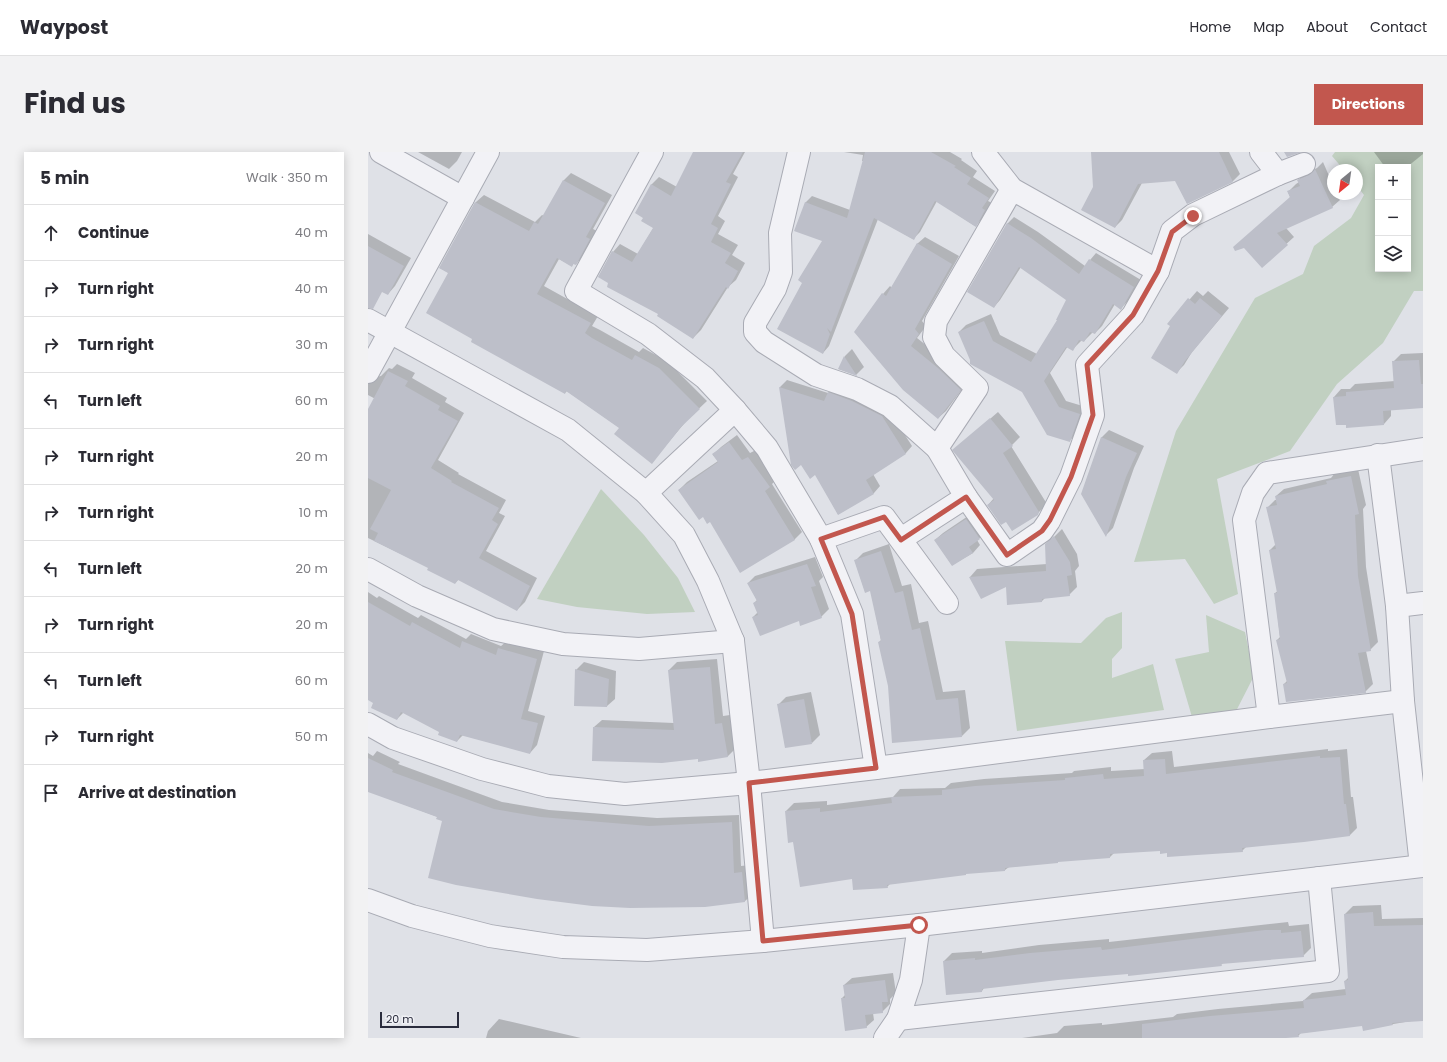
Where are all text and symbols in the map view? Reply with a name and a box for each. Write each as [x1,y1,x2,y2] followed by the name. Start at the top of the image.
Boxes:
[20,14,108,41] text: Waypost
[1189,17,1231,37] text: Home
[1253,17,1284,37] text: Map
[1306,17,1348,37] text: About
[1370,17,1427,37] text: Contact
[24,84,126,123] text: Find us
[1314,84,1423,125] button: Directions
[1327,164,1363,200] north arrow
[1375,164,1411,272] map controls
[1375,164,1411,200] button: +
[40,166,89,190] text: 5 min
[246,168,328,187] text: Walk · 350 m
[1375,200,1411,236] button: −
[1184,207,1202,225] route end
[40,222,62,244] icon: ahead
[78,222,149,243] text: Continue
[295,223,328,242] text: 40 m
[1375,236,1411,272] button: layers
[40,278,62,300] icon: right
[78,278,154,299] text: Turn right
[295,279,328,298] text: 40 m
[40,334,62,356] icon: right
[78,334,154,355] text: Turn right
[295,335,328,354] text: 30 m
[40,390,62,412] icon: left
[78,390,142,411] text: Turn left
[295,391,328,410] text: 60 m
[40,446,62,468] icon: right
[78,446,154,467] text: Turn right
[295,447,328,466] text: 20 m
[40,502,62,524] icon: right
[78,502,154,523] text: Turn right
[299,503,328,522] text: 10 m
[40,558,62,580] icon: left
[78,558,142,579] text: Turn left
[295,559,328,578] text: 20 m
[40,614,62,636] icon: right
[78,614,154,635] text: Turn right
[295,615,328,634] text: 20 m
[40,670,62,692] icon: left
[78,670,142,691] text: Turn left
[295,671,328,690] text: 60 m
[40,726,62,748] icon: right
[78,726,154,747] text: Turn right
[295,727,328,746] text: 50 m
[40,782,62,804] icon: arrive
[78,782,236,803] text: Arrive at destination
[910,916,928,934] route start
[380,1010,459,1029] scale bar
[386,1011,414,1027] text: 20 m

